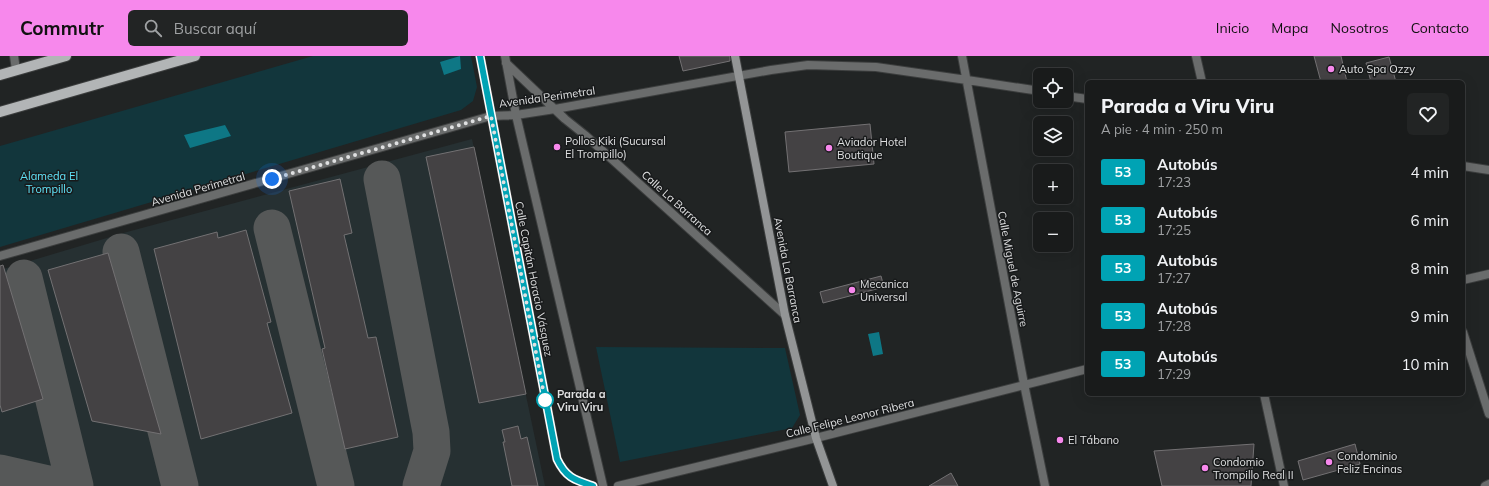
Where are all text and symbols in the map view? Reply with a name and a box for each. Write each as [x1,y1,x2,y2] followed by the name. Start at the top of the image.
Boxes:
[128,10,408,46] search box
[20,16,104,40] text: Commutr
[142,17,164,39] icon: search
[174,19,256,38] text: Buscar aquí
[1216,19,1249,37] text: Inicio
[1271,19,1309,37] text: Mapa
[1331,19,1389,37] text: Nosotros
[1411,19,1469,37] text: Contacto
[1339,62,1415,76] place label: Auto Spa Ozzy
[1326,64,1336,74] marker: Auto Spa Ozzy
[1033,68,1073,252] map controls
[1033,68,1073,108] button: locate
[498,83,596,111] street label: Avenida Perimetral
[1407,93,1449,135] button: heart
[1101,94,1274,118] text: Parada a Viru Viru
[1033,116,1073,156] button: layers
[1101,121,1223,137] text: A pie · 4 min · 250 m
[565,134,666,161] place label: Pollos Kiki (Sucursal El Trompillo)
[837,135,907,162] place label: Aviador Hotel Boutique
[552,142,562,152] marker: Pollos Kiki (Sucursal El Trompillo)
[824,143,834,153] marker: Aviador Hotel Boutique
[1157,155,1217,174] text: Autobús
[1115,163,1131,181] text: 53
[1411,163,1449,182] text: 4 min
[1033,164,1073,204] button: +
[639,167,715,239] street label: Calle La Barranca
[20,169,78,196] park label: Alameda El Trompillo
[150,169,246,209] street label: Avenida Perimetral
[262,169,282,189] your location
[1157,174,1191,190] text: 17:23
[512,200,556,358] street label: Calle Capitán Horacio Vásquez
[1157,203,1217,222] text: Autobús
[995,210,1031,328] street label: Calle Miguel de Aguirre
[1115,211,1131,229] text: 53
[1411,211,1449,230] text: 6 min
[1033,212,1073,252] button: −
[771,216,805,324] street label: Avenida La Barranca
[1157,222,1191,238] text: 17:25
[1157,251,1217,270] text: Autobús
[1115,259,1131,277] text: 53
[1411,259,1449,278] text: 8 min
[1157,270,1191,286] text: 17:27
[860,277,909,304] place label: Mecanica Universal
[847,285,857,295] marker: Mecanica Universal
[1157,299,1217,318] text: Autobús
[1115,307,1131,325] text: 53
[1411,307,1449,326] text: 9 min
[1157,318,1191,334] text: 17:28
[1157,347,1217,366] text: Autobús
[1115,355,1131,373] text: 53
[1402,355,1449,374] text: 10 min
[1157,366,1191,382] text: 17:29
[556,387,606,414] place label: Parada a Viru Viru
[536,391,554,409] marker: Parada a Viru Viru
[784,395,916,441] street label: Calle Felipe Leonor Ribera
[1068,433,1119,447] place label: El Tábano
[1055,435,1065,445] marker: El Tábano
[1337,449,1402,476] place label: Condominio Feliz Encinas
[1213,455,1294,482] place label: Condomio Trompillo Real II
[1324,457,1334,467] marker: Condominio Feliz Encinas
[1200,463,1210,473] marker: Condomio Trompillo Real II

